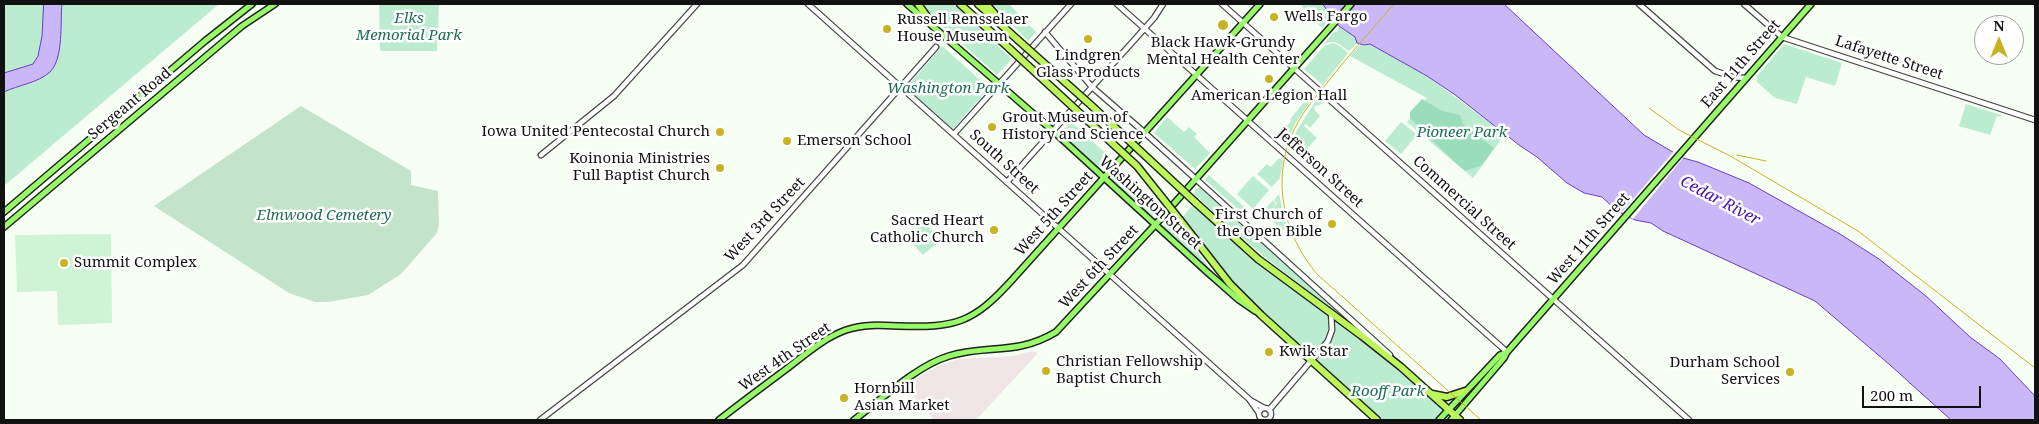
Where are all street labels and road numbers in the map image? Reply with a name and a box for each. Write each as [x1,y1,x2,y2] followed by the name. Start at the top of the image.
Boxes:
[1698,16,1784,112] street label: East 11th Street
[1833,32,1945,84] street label: Lafayette Street
[85,64,175,144] street label: Sergeant Road
[1273,125,1367,211] street label: Jefferson Street
[966,126,1042,198] street label: South Street
[1095,152,1205,254] street label: Washington Street
[1409,152,1519,254] street label: Commercial Street
[1011,168,1097,260] street label: West 5th Street
[721,174,809,266] street label: West 3rd Street
[1544,189,1634,289] street label: West 11th Street
[1056,221,1142,313] street label: West 6th Street
[736,319,834,395] street label: West 4th Street

